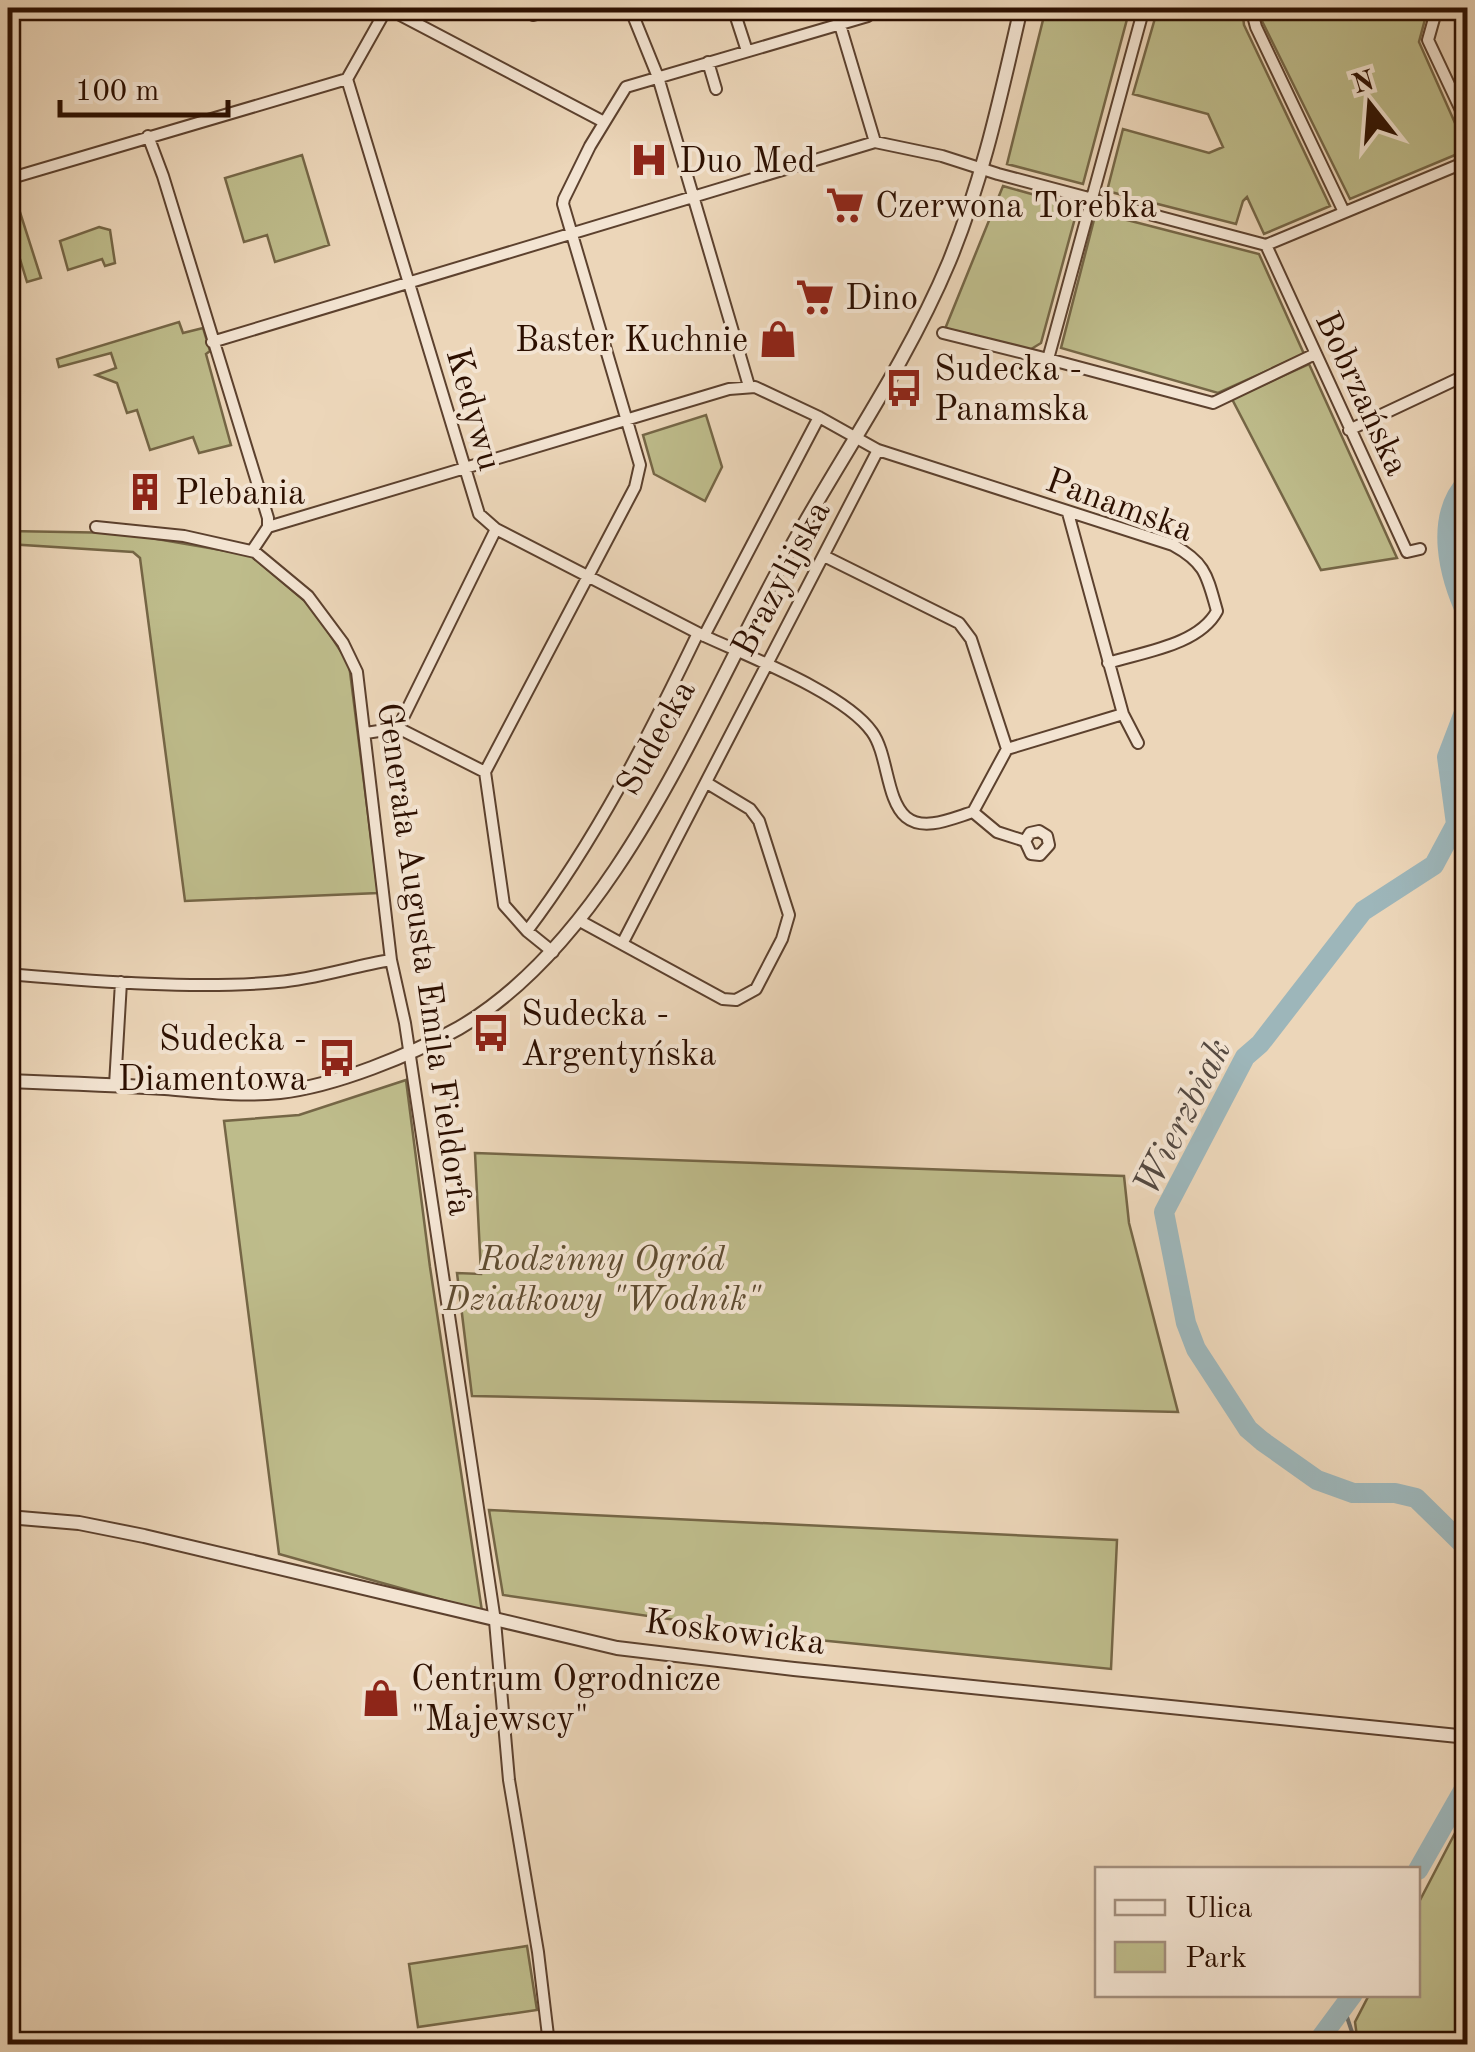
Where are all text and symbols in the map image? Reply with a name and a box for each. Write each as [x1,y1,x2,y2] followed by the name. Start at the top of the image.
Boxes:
[60,55,228,117] scale bar
[1320,55,1420,155] north arrow
[1349,67,1378,100] text: N
[75,77,159,107] text: 100 m
[628,139,670,181] hospital icon: Duo Med
[679,145,816,180] place label: Duo Med
[824,184,866,226] supermarket icon: Czerwona Torebka
[875,190,1157,225] place label: Czerwona Torebka
[794,276,836,318] supermarket icon: Dino
[845,282,918,317] place label: Dino
[1308,307,1414,481] street label: Bobrzańska
[757,318,799,360] shop icon: Baster Kuchnie
[515,324,748,359] place label: Baster Kuchnie
[439,345,507,475] street label: Kedywu
[934,353,1088,428] place label: Sudecka - Panamska
[883,367,925,409] bus stop icon: Sudecka - Panamska
[1041,464,1198,549] street label: Panamska
[124,471,166,513] building icon: Plebania
[175,477,305,512] place label: Plebania
[727,496,838,663] street label: Brazylijska
[611,675,703,802] street label: Sudecka
[370,701,477,1218] street label: Generała Augusta Emila Fieldorfa
[521,998,716,1073] place label: Sudecka - Argentyńska
[470,1012,512,1054] bus stop icon: Sudecka - Argentyńska
[118,1023,307,1098] place label: Sudecka - Diamentowa
[1128,1034,1239,1203] water label: Wierzbiak
[316,1037,358,1079] bus stop icon: Sudecka - Diamentowa
[442,1243,762,1318] park label: Rodzinny Ogród Działkowy "Wodnik"
[643,1605,827,1662] street label: Koskowicka
[411,1663,721,1738] place label: Centrum Ogrodnicze "Majewscy"
[360,1677,402,1719] shop icon: Centrum Ogrodnicze "Majewscy"
[1095,1867,1420,1997] legend
[1185,1894,1253,1924] text: Ulica
[1185,1944,1247,1974] text: Park

